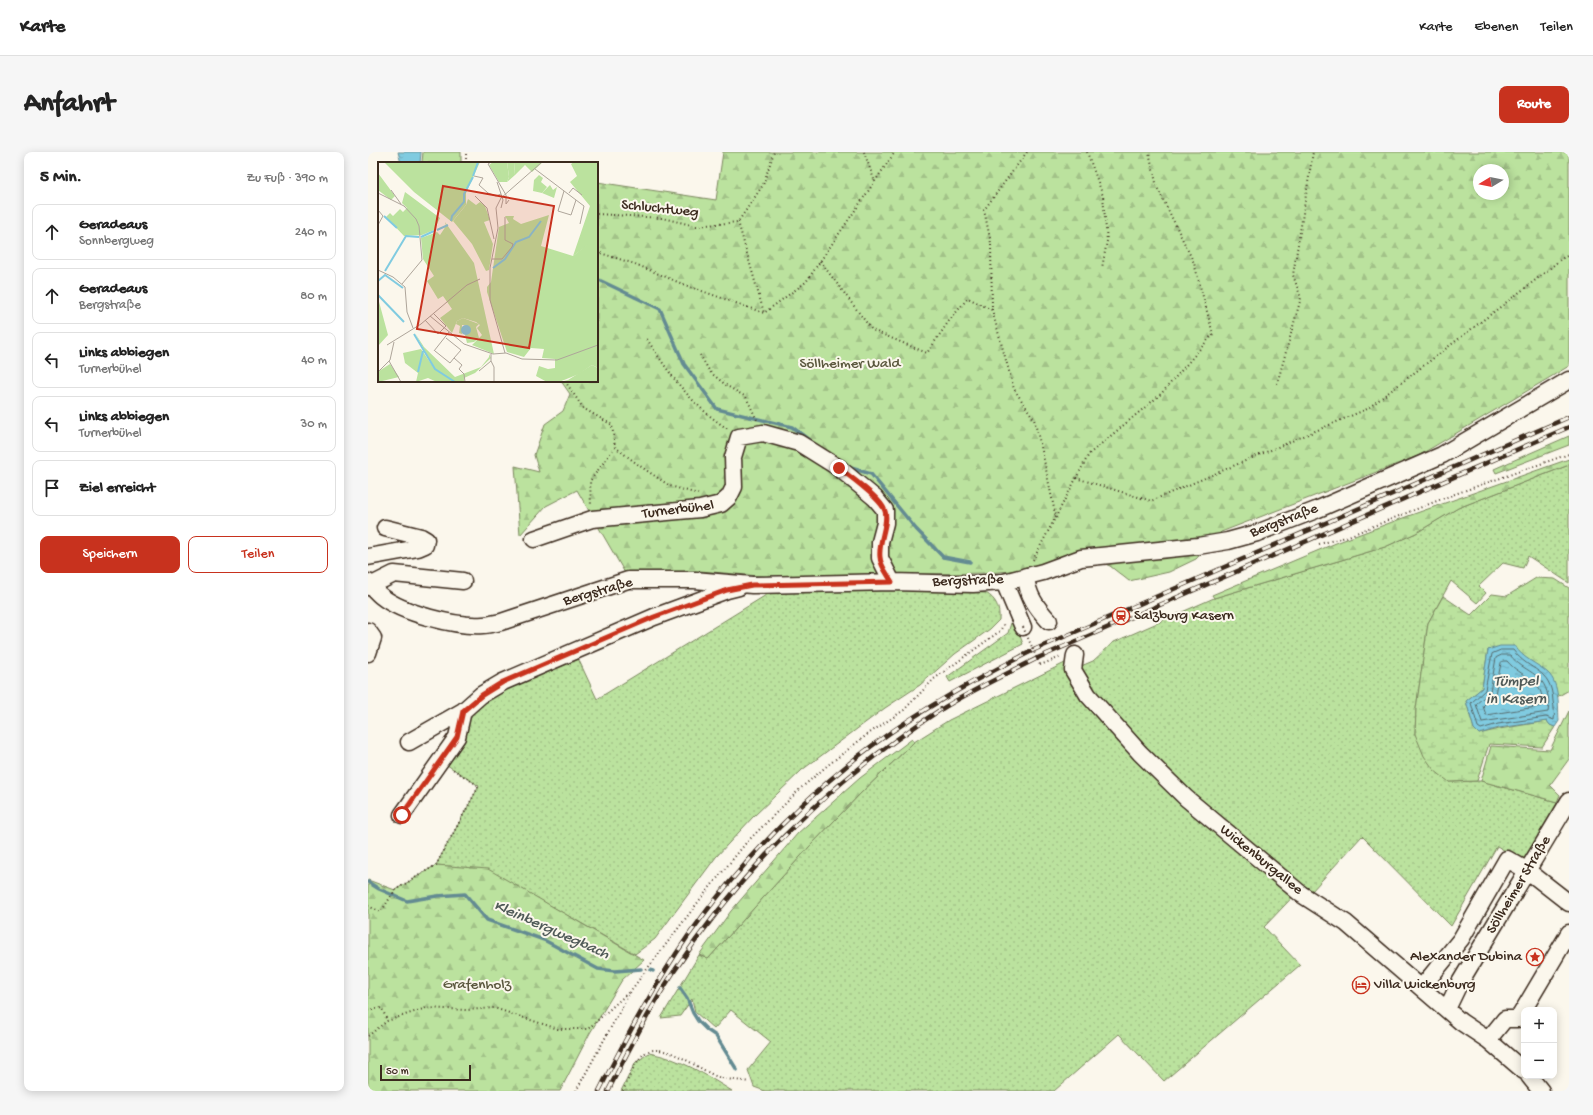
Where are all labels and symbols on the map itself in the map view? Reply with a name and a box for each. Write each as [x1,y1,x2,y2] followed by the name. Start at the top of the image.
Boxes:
[378,162,598,382] inset map
[1473,164,1509,200] north arrow
[620,196,700,222] street label: Schluchtweg
[800,355,902,373] park label: Söllheimer Wald
[830,459,848,477] route end
[640,497,715,523] street label: Turnerbühel
[1247,500,1321,543] street label: Bergstraße
[931,571,1004,591] street label: Bergstraße
[560,573,635,611] street label: Bergstraße
[1111,606,1131,626] station icon: Salzburg Kasern
[1134,607,1234,625] place label: Salzburg Kasern
[1486,673,1546,710] water label: Tümpel in Kasern
[393,806,411,824] route start
[1216,821,1306,899] street label: Wickenburgallee
[1483,832,1555,937] street label: Söllheimer Straße
[490,897,612,965] water label: Kleinbergwegbach
[1525,947,1545,967] place icon: Alexander Dubina
[1410,948,1523,966] place label: Alexander Dubina
[1351,975,1371,995] hotel icon: Villa Wickenburg
[443,976,512,994] park label: Grafenholz
[1373,976,1476,994] place label: Villa Wickenburg
[380,1063,471,1082] scale bar

